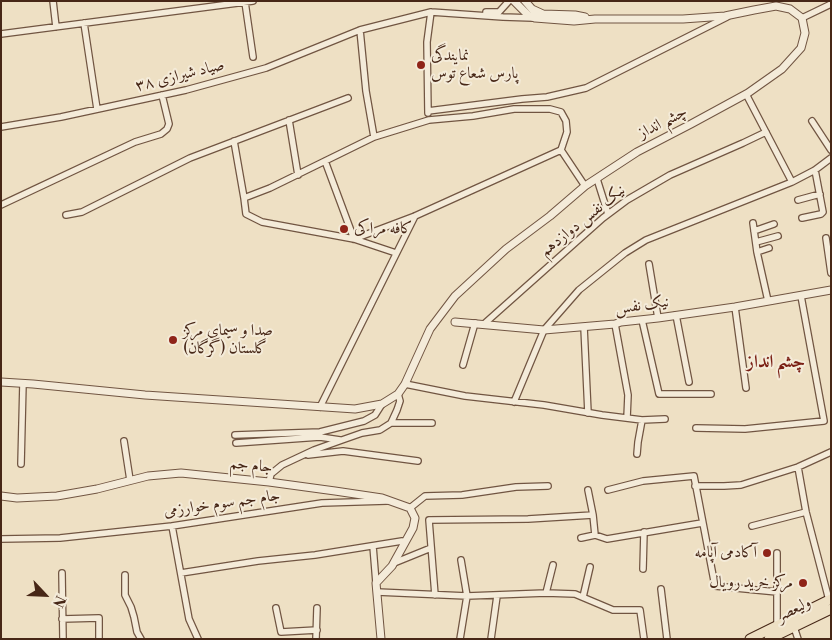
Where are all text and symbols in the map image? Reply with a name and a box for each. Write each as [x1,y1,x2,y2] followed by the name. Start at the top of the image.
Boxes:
[431,46,518,84] place label: نمایندگی پارس شعاع توس
[133,56,227,96] street label: صیاد شیرازی ۳۸
[415,59,427,71] marker: نمایندگی پارس شعاع توس
[635,102,691,144] street label: چشم انداز
[536,181,630,261] street label: نیک نفس دوازدهم
[354,219,413,239] place label: کافه مراکی
[338,223,350,235] marker: کافه مراکی
[614,293,670,319] street label: نیک نفس
[183,321,273,359] place label: صدا و سیمای مرکز گلستان (گرگان)
[167,334,179,346] marker: صدا و سیمای مرکز گلستان (گرگان)
[747,352,805,374] district label: چشم انداز
[229,454,273,478] street label: جام جم
[163,486,281,522] street label: جام جم سوم خوارزمی
[694,543,757,563] place label: آکادمی آپامه
[761,547,773,559] marker: آکادمی آپامه
[20,570,70,620] north arrow
[709,573,793,593] place label: مرکز خرید رویال
[797,577,809,589] marker: مرکز خرید رویال
[48,593,69,610] text: N
[774,593,814,627] street label: ولیعصر

